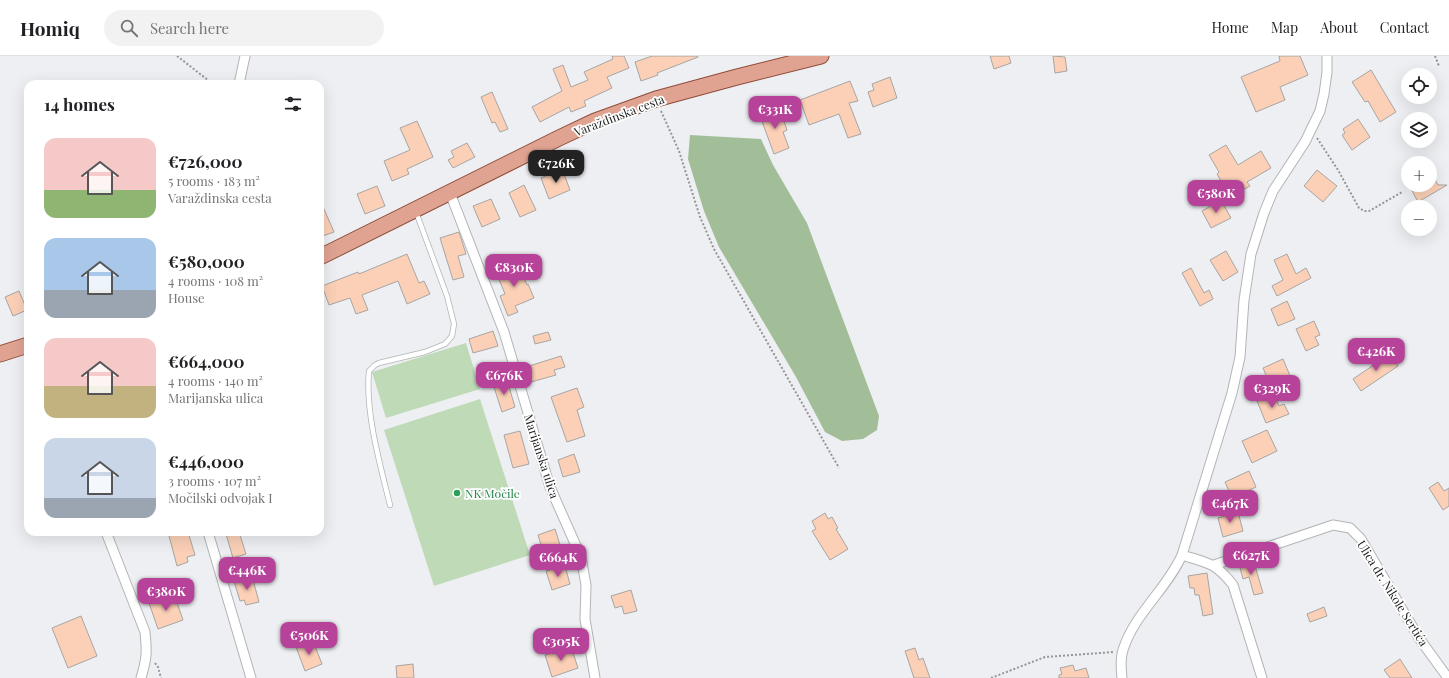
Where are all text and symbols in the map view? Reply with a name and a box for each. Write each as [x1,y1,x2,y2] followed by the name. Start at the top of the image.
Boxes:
[104,10,384,46] search box
[20,15,80,41] text: Homiq
[118,17,140,39] icon: search
[150,18,229,38] text: Search here
[1211,18,1249,37] text: Home
[1271,18,1298,37] text: Map
[1320,18,1358,37] text: About
[1380,18,1429,37] text: Contact
[1401,68,1437,236] map controls
[1401,68,1437,104] button: locate
[571,90,667,140] street label: Varaždinska cesta
[44,93,115,115] text: 14 homes
[282,93,304,115] icon: filters
[747,96,803,130] pin: €331K
[757,100,793,117] text: €331K
[1401,112,1437,148] button: layers
[168,150,243,172] text: €726,000
[528,150,584,184] pin: €726K
[76,154,124,202] icon: home
[537,154,575,171] text: €726K
[1401,156,1437,192] button: +
[168,172,260,189] text: 5 rooms · 183 m²
[1188,180,1244,214] pin: €580K
[1196,184,1236,201] text: €580K
[168,189,272,206] text: Varaždinska cesta
[1401,200,1437,236] button: −
[168,250,245,272] text: €580,000
[76,254,124,302] icon: home
[486,254,542,288] pin: €830K
[494,258,534,275] text: €830K
[168,272,263,289] text: 4 rooms · 108 m²
[168,289,205,306] text: House
[1348,338,1404,372] pin: €426K
[1357,342,1395,359] text: €426K
[168,350,244,372] text: €664,000
[76,354,124,402] icon: home
[476,362,532,396] pin: €676K
[485,366,523,383] text: €676K
[168,372,263,389] text: 4 rooms · 140 m²
[1244,375,1300,409] pin: €329K
[1253,379,1291,396] text: €329K
[168,389,263,406] text: Marijanska ulica
[521,412,563,500] street label: Marijanska ulica
[168,450,244,472] text: €446,000
[76,454,124,502] icon: home
[168,472,261,489] text: 3 rooms · 107 m²
[465,485,520,501] place label: NK Močile
[452,488,462,498] marker: NK Močile
[168,489,273,506] text: Močilski odvojak I
[1202,490,1258,524] pin: €467K
[1211,494,1249,511] text: €467K
[1354,537,1432,649] street label: Ulica dr. Nikole Sertića
[1223,542,1279,576] pin: €627K
[530,544,586,578] pin: €664K
[1232,546,1270,563] text: €627K
[538,548,578,565] text: €664K
[219,557,275,591] pin: €446K
[228,561,266,578] text: €446K
[138,578,194,612] pin: €380K
[146,582,186,599] text: €380K
[281,622,337,656] pin: €506K
[289,626,329,643] text: €506K
[533,628,589,662] pin: €305K
[542,632,580,649] text: €305K

